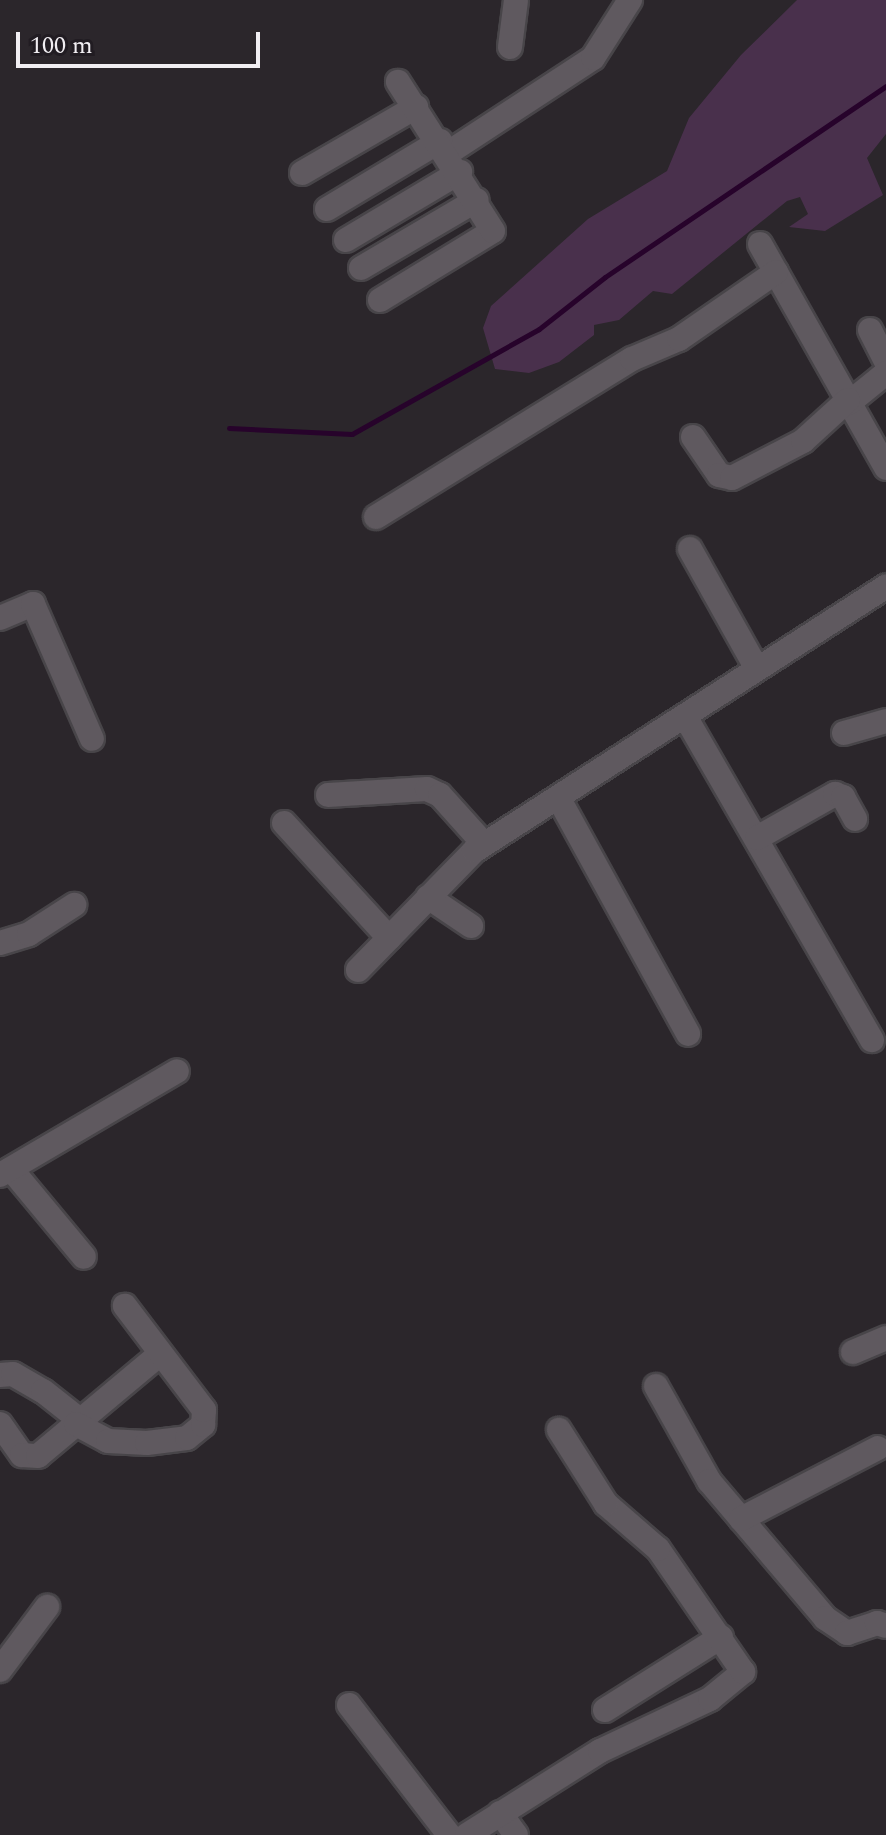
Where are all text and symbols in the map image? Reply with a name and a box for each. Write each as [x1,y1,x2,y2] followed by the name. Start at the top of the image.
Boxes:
[20,16,264,66] scale bar
[30,28,93,64] text: 100 m

